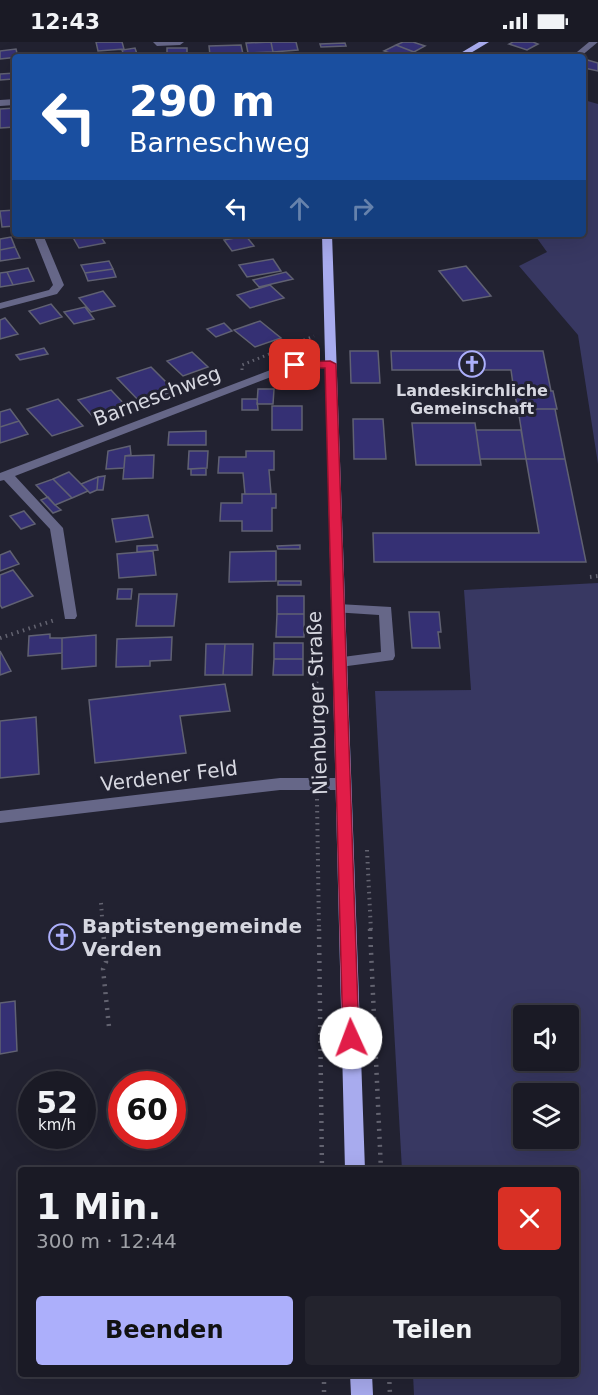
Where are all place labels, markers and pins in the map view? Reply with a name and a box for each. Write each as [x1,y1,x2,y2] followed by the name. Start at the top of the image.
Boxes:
[269,339,320,390] pin
[457,349,487,379] church icon: Landeskirchliche Gemeinschaft
[396,381,548,418] place label: Landeskirchliche Gemeinschaft
[82,914,302,961] place label: Baptistengemeinde Verden
[47,922,77,952] church icon: Baptistengemeinde Verden

